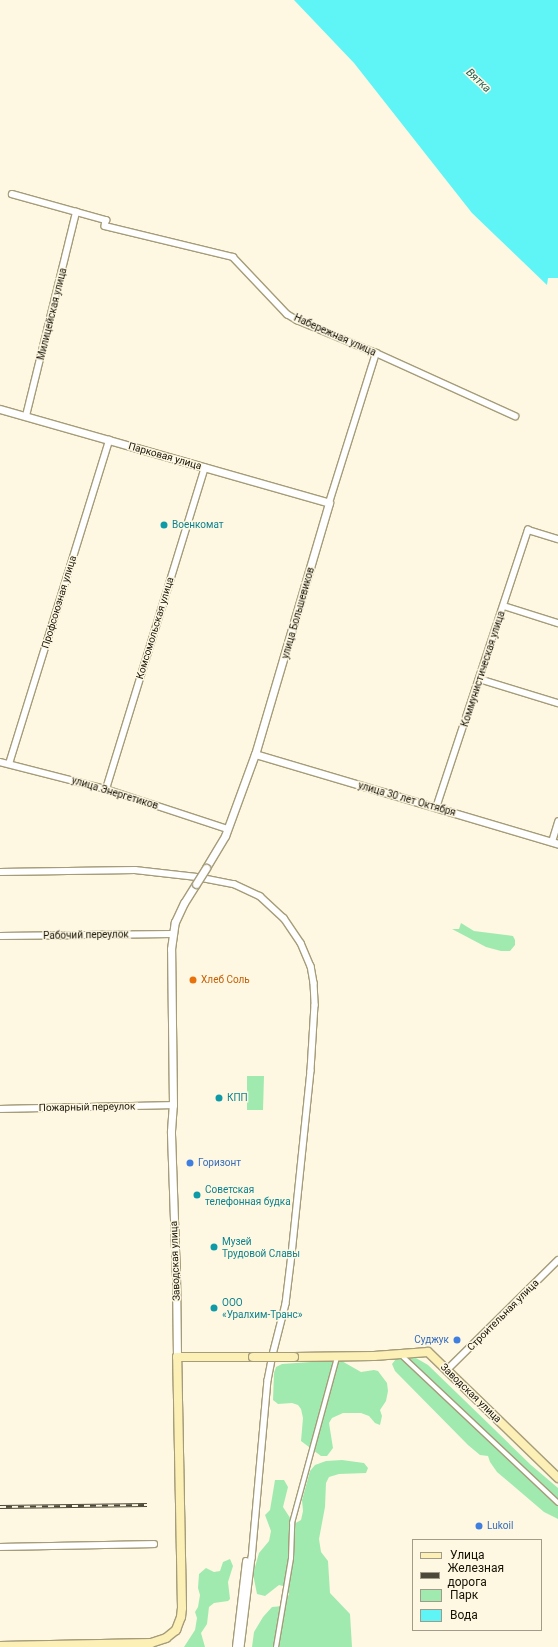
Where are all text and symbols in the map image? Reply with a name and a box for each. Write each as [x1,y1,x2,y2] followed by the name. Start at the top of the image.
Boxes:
[463,66,493,96] water label: Вятка
[35,267,69,361] street label: Милицейская улица
[292,311,378,359] street label: Набережная улица
[127,440,203,472] street label: Парковая улица
[172,519,224,531] place label: Военкомат
[159,520,169,530] marker: Военкомат
[39,554,79,650] street label: Профсоюзная улица
[279,566,317,660] street label: улица Большевиков
[134,576,176,680] street label: Комсомольская улица
[459,610,507,728] street label: Коммунистическая улица
[70,774,160,812] street label: улица Энергетиков
[357,779,457,819] street label: улица 30 лет Октября
[43,928,129,942] street label: Рабочий переулок
[201,974,250,986] place label: Хлеб Соль
[188,975,198,985] marker: Хлеб Соль
[227,1092,248,1104] place label: КПП
[214,1093,224,1103] marker: КПП
[39,1100,135,1114] street label: Пожарный переулок
[198,1157,241,1169] place label: Горизонт
[185,1158,195,1168] marker: Горизонт
[205,1183,291,1206] place label: Советская телефонная будка
[192,1190,202,1200] marker: Советская телефонная будка
[168,1221,182,1301] street label: Заводская улица
[222,1235,300,1258] place label: Музей Трудовой Славы
[209,1242,219,1252] marker: Музей Трудовой Славы
[465,1277,541,1353] street label: Строительная улица
[222,1296,302,1320] place label: ООО «Уралхим-Транс»
[209,1303,219,1313] marker: ООО «Уралхим-Транс»
[414,1334,449,1346] place label: Суджук
[452,1335,462,1345] marker: Суджук
[438,1361,504,1425] street label: Заводская улица
[487,1520,513,1532] place label: Lukoil
[474,1521,484,1531] marker: Lukoil
[412,1539,542,1631] legend
[450,1548,485,1562] text: Улица
[448,1561,504,1589] text: Железная дорога
[450,1588,478,1602] text: Парк
[450,1608,478,1622] text: Вода

